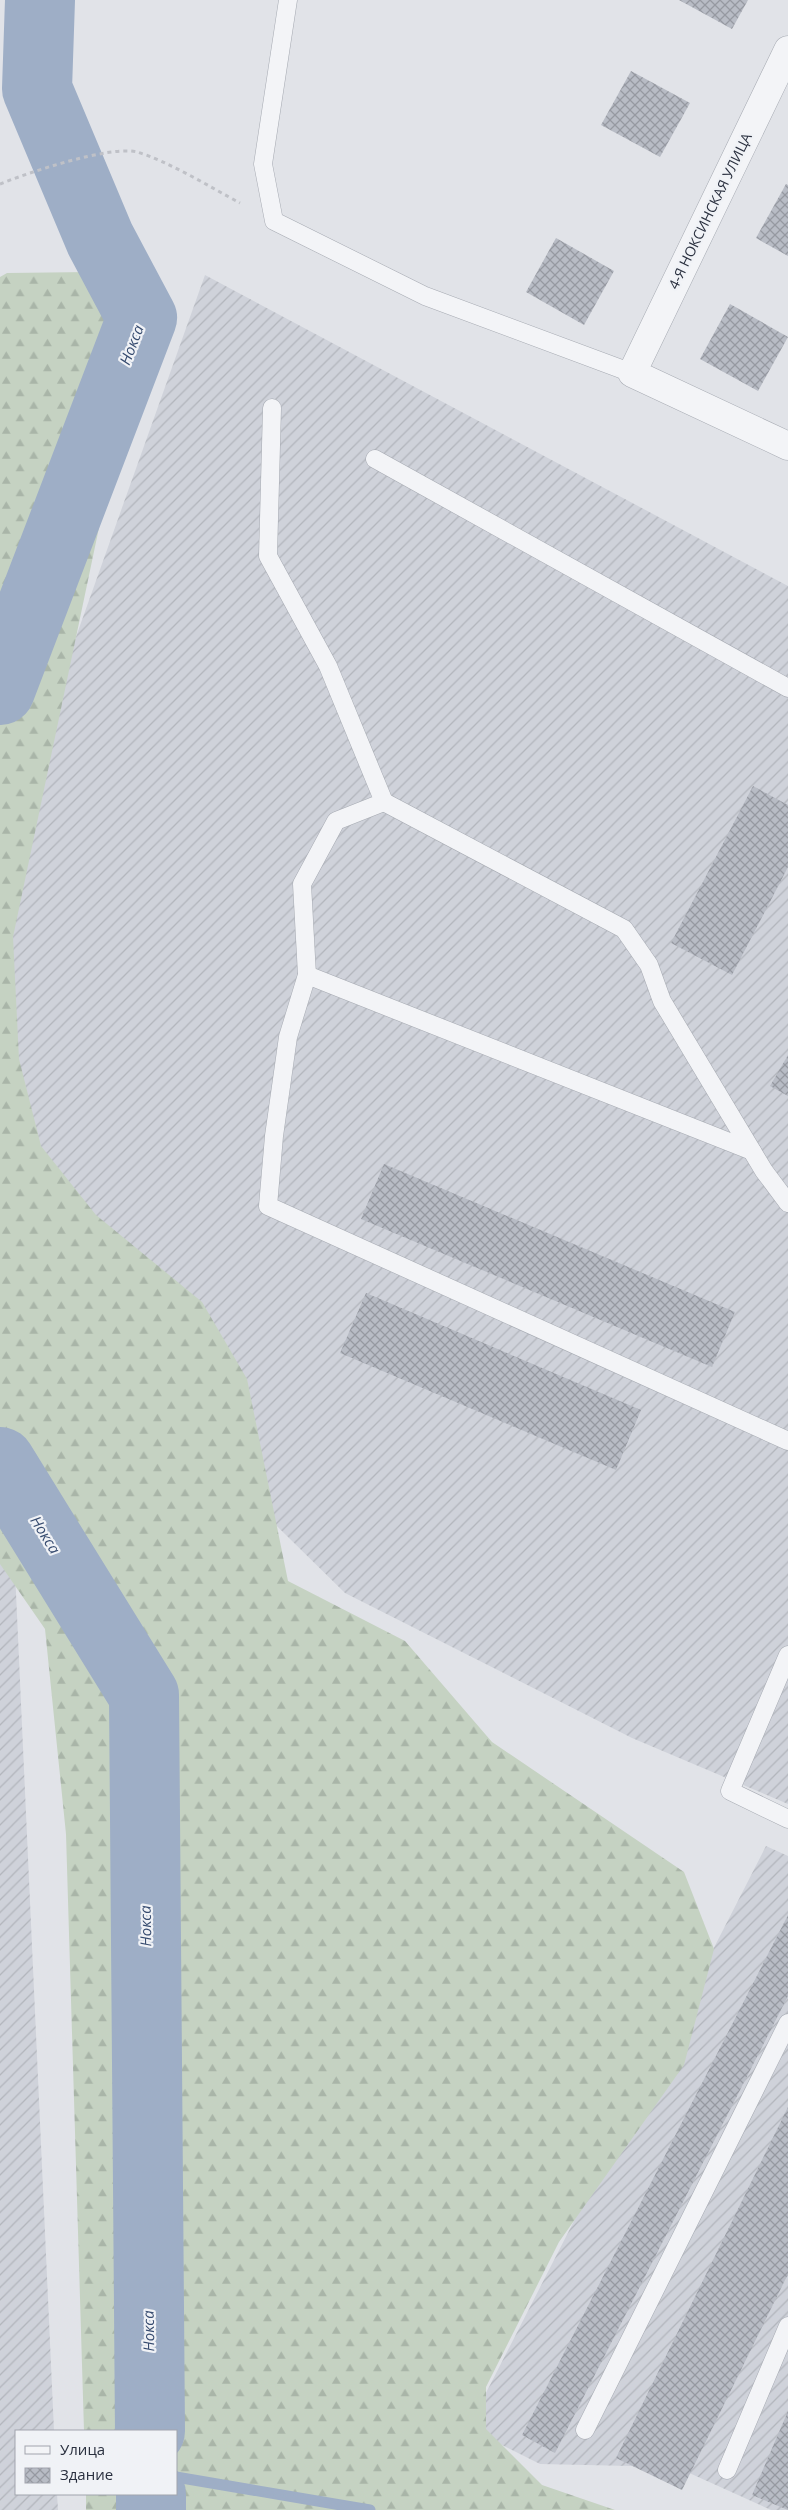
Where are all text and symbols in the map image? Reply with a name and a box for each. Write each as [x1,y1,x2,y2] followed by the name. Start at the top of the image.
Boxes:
[663,129,756,292] street label: 4-Я НОКСИНСКАЯ УЛИЦА
[114,321,148,367] water label: Нокса
[26,1512,65,1558] water label: Нокса
[135,1905,155,1947] water label: Нокса
[138,2310,158,2352] water label: Нокса
[15,2430,178,2495] legend
[60,2439,105,2459] text: Улица
[60,2464,113,2484] text: Здание

